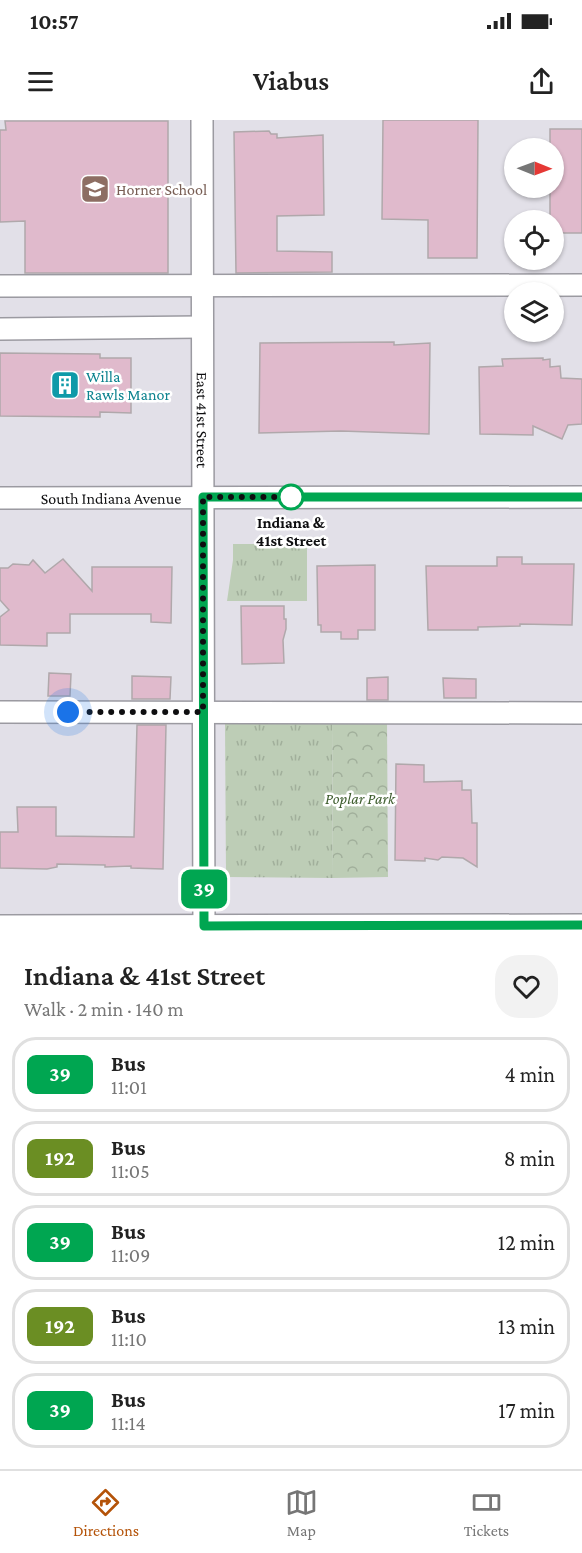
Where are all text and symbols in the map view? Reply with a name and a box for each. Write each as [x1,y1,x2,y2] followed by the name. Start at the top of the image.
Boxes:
[30,9,79,34] text: 10:57
[24,65,57,98] icon: menu
[525,65,558,98] icon: share
[253,66,329,96] text: Viabus
[504,138,564,198] north arrow
[504,138,564,342] map controls
[79,173,111,205] school or university icon: Horner School
[116,181,207,198] place label: Horner School
[504,210,564,270] button: locate
[504,282,564,342] button: layers
[86,368,171,403] place label: Willa Rawls Manor
[49,369,81,401] building icon: Willa Rawls Manor
[194,372,211,469] street label: East 41st Street
[278,484,304,510] marker: Indiana & 41st Street
[41,489,181,506] street label: South Indiana Avenue
[256,514,326,549] place label: Indiana & 41st Street
[53,697,83,727] your location
[325,790,396,808] park label: Poplar Park
[177,870,231,908] line badge: 39
[193,877,215,901] text: 39
[495,955,558,1018] button: heart
[24,960,265,991] text: Indiana & 41st Street
[24,998,183,1020] text: Walk · 2 min · 140 m
[111,1051,145,1076] text: Bus
[49,1062,71,1086] text: 39
[504,1062,555,1087] text: 4 min
[111,1076,147,1098] text: 11:01
[111,1135,145,1160] text: Bus
[45,1146,75,1170] text: 192
[504,1146,555,1171] text: 8 min
[111,1160,150,1182] text: 11:05
[111,1219,145,1244] text: Bus
[49,1230,71,1254] text: 39
[498,1230,555,1255] text: 12 min
[111,1244,150,1266] text: 11:09
[111,1303,145,1328] text: Bus
[45,1314,75,1338] text: 192
[498,1314,555,1339] text: 13 min
[111,1328,147,1350] text: 11:10
[111,1387,145,1412] text: Bus
[49,1398,71,1422] text: 39
[498,1398,555,1423] text: 17 min
[111,1412,146,1434] text: 11:14
[73,1486,139,1539] tab: Directions
[285,1486,318,1539] tab: Map
[464,1486,509,1539] tab: Tickets

